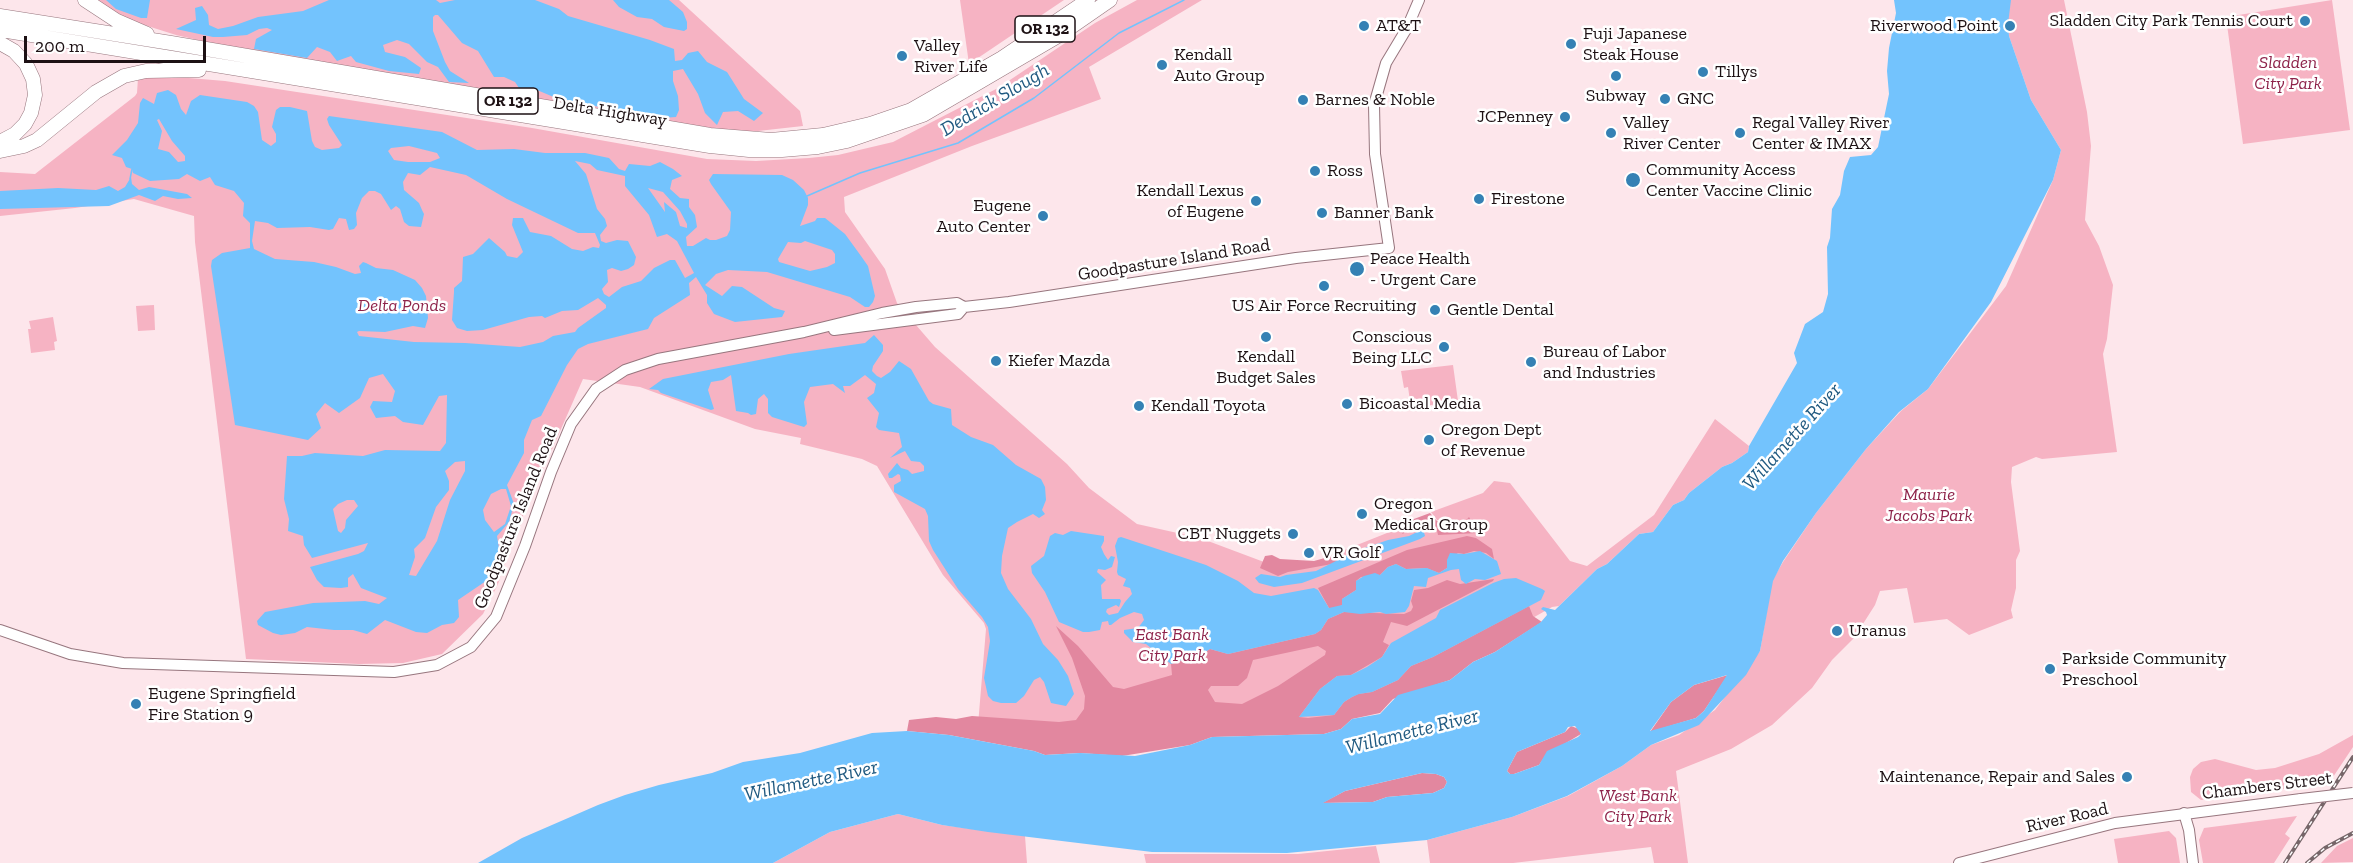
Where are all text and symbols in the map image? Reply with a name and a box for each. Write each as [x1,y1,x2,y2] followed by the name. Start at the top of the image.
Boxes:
[2050,10,2293,32] place label: Sladden City Park Tennis Court
[2298,14,2312,28] marker: Sladden City Park Tennis Court
[1376,15,1421,37] place label: AT&T
[1870,15,1998,37] place label: Riverwood Point
[1015,16,1075,42] road number: OR 132
[1357,19,1371,33] marker: AT&T
[2003,19,2017,33] marker: Riverwood Point
[1583,23,1687,66] place label: Fuji Japanese Steak House
[27,24,208,62] scale bar
[35,35,85,57] text: 200 m
[914,35,988,78] place label: Valley River Life
[1564,37,1578,51] marker: Fuji Japanese Steak House
[1174,44,1265,86] place label: Kendall Auto Group
[895,49,909,63] marker: Valley River Life
[2254,52,2322,94] park label: Sladden City Park
[936,58,1054,142] water label: Dedrick Slough
[1155,58,1169,72] marker: Kendall Auto Group
[1715,61,1757,83] place label: Tillys
[1696,65,1710,79] marker: Tillys
[1609,69,1623,83] marker: Subway
[1586,85,1646,107] place label: Subway
[478,88,538,114] road number: OR 132
[1677,88,1714,110] place label: GNC
[1315,89,1435,111] place label: Barnes & Noble
[552,92,668,132] street label: Delta Highway
[1658,92,1672,106] marker: GNC
[1296,93,1310,107] marker: Barnes & Noble
[1477,106,1553,128] place label: JCPenney
[1558,110,1572,124] marker: JCPenney
[1623,112,1721,154] place label: Valley River Center
[1752,112,1890,154] place label: Regal Valley River Center & IMAX
[1604,126,1618,140] marker: Valley River Center
[1733,126,1747,140] marker: Regal Valley River Center & IMAX
[1646,159,1812,201] place label: Community Access Center Vaccine Clinic
[1327,160,1363,182] place label: Ross
[1308,164,1322,178] marker: Ross
[1624,171,1642,189] marker: Community Access Center Vaccine Clinic
[1136,180,1244,222] place label: Kendall Lexus of Eugene
[1491,188,1565,210] place label: Firestone
[1472,192,1486,206] marker: Firestone
[1249,194,1263,208] marker: Kendall Lexus of Eugene
[936,195,1031,238] place label: Eugene Auto Center
[1334,202,1434,224] place label: Banner Bank
[1315,206,1329,220] marker: Banner Bank
[1036,209,1050,223] marker: Eugene Auto Center
[1076,234,1272,286] street label: Goodpasture Island Road
[1370,248,1476,290] place label: Peace Health - Urgent Care
[1348,260,1366,278] marker: Peace Health - Urgent Care
[1317,279,1331,293] marker: US Air Force Recruiting
[358,295,446,317] park label: Delta Ponds
[1232,295,1416,317] place label: US Air Force Recruiting
[1447,299,1554,321] place label: Gentle Dental
[1428,303,1442,317] marker: Gentle Dental
[1352,326,1432,368] place label: Conscious Being LLC
[1259,330,1273,344] marker: Kendall Budget Sales
[1437,340,1451,354] marker: Conscious Being LLC
[1543,341,1667,384] place label: Bureau of Labor and Industries
[1216,346,1316,388] place label: Kendall Budget Sales
[1008,350,1110,372] place label: Kiefer Mazda
[989,354,1003,368] marker: Kiefer Mazda
[1524,355,1538,369] marker: Bureau of Labor and Industries
[1738,378,1846,496] water label: Willamette River
[1359,393,1481,415] place label: Bicoastal Media
[1151,395,1266,417] place label: Kendall Toyota
[1340,397,1354,411] marker: Bicoastal Media
[1132,399,1146,413] marker: Kendall Toyota
[1441,419,1541,462] place label: Oregon Dept of Revenue
[470,424,562,612] street label: Goodpasture Island Road
[1422,433,1436,447] marker: Oregon Dept of Revenue
[1886,484,1972,526] park label: Maurie Jacobs Park
[1374,493,1488,536] place label: Oregon Medical Group
[1355,507,1369,521] marker: Oregon Medical Group
[1178,523,1281,545] place label: CBT Nuggets
[1286,527,1300,541] marker: CBT Nuggets
[1321,542,1380,564] place label: VR Golf
[1302,546,1316,560] marker: VR Golf
[1849,620,1906,642] place label: Uranus
[1135,624,1209,666] park label: East Bank City Park
[1830,624,1844,638] marker: Uranus
[2062,648,2226,690] place label: Parkside Community Preschool
[2043,662,2057,676] marker: Parkside Community Preschool
[148,683,296,726] place label: Eugene Springfield Fire Station 9
[129,697,143,711] marker: Eugene Springfield Fire Station 9
[1343,704,1481,760] water label: Willamette River
[742,755,880,807] water label: Willamette River
[1879,766,2115,788] place label: Maintenance, Repair and Sales
[2201,767,2333,805] street label: Chambers Street
[2120,770,2134,784] marker: Maintenance, Repair and Sales
[1599,785,1677,828] park label: West Bank City Park
[2024,798,2110,838] street label: River Road

